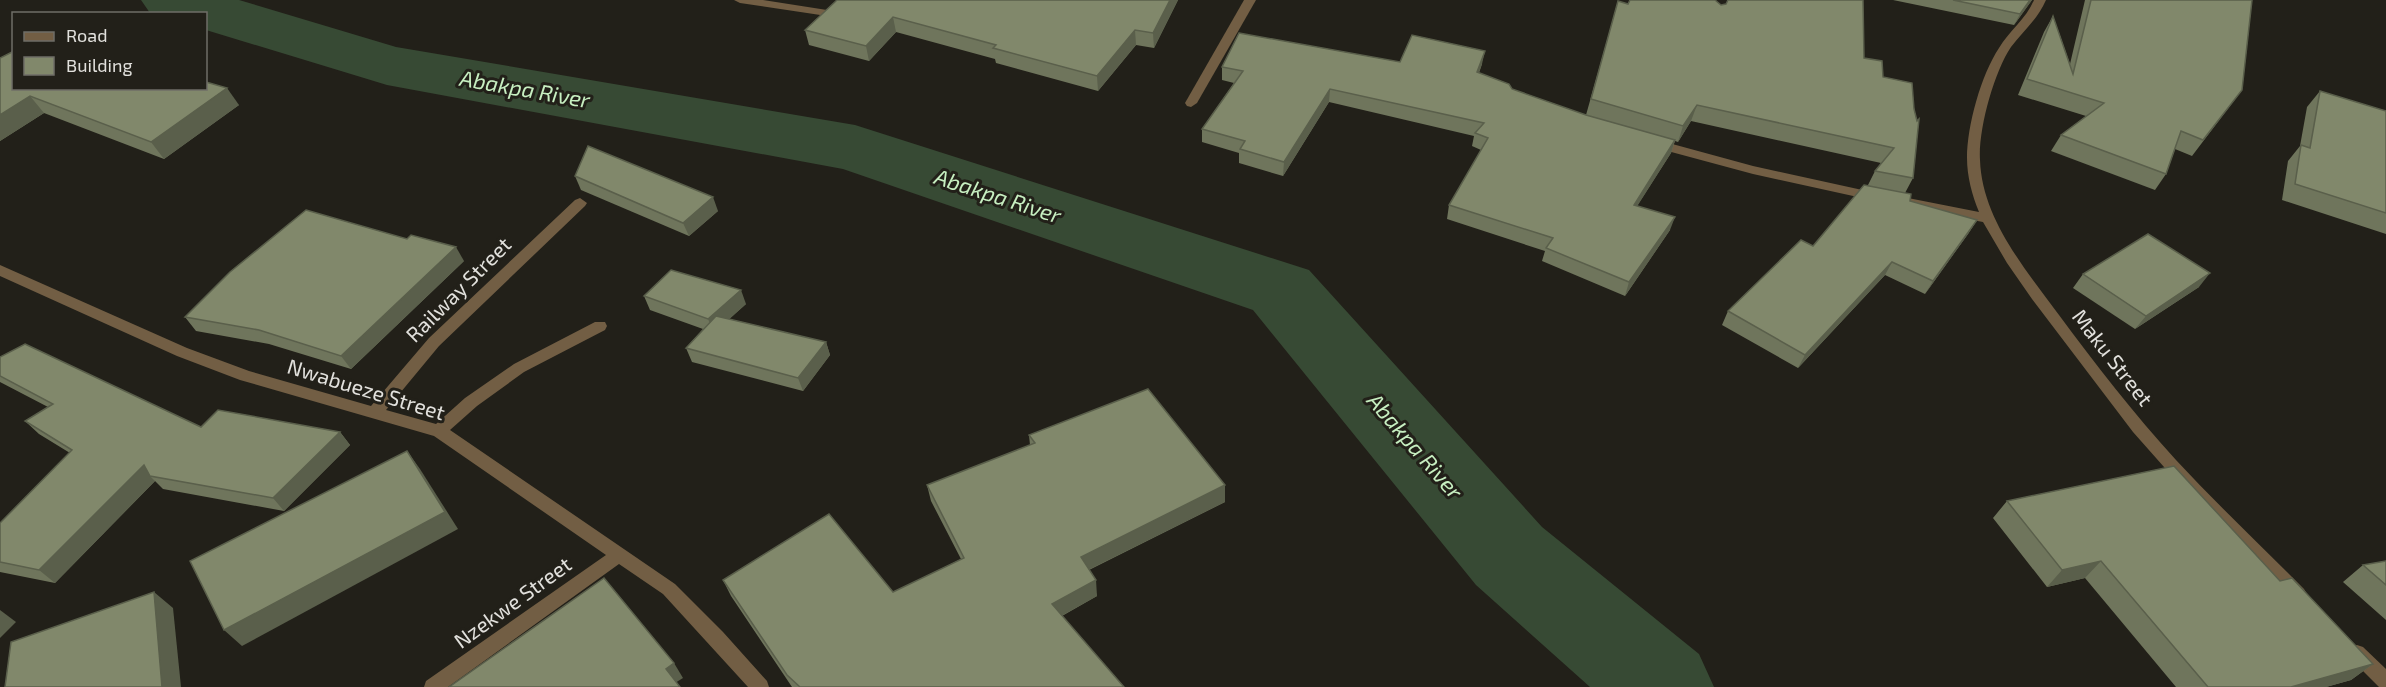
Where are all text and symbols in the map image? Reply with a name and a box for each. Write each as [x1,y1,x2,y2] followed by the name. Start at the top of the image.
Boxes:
[12,12,207,90] legend
[66,24,107,46] text: Road
[66,54,133,76] text: Building
[457,64,594,112] water label: Abakpa River
[931,162,1066,228] water label: Abakpa River
[400,231,516,347] street label: Railway Street
[2068,304,2159,410] street label: Maku Street
[284,353,448,424] street label: Nwabueze Street
[1362,386,1470,505] water label: Abakpa River
[449,551,576,653] street label: Nzekwe Street

